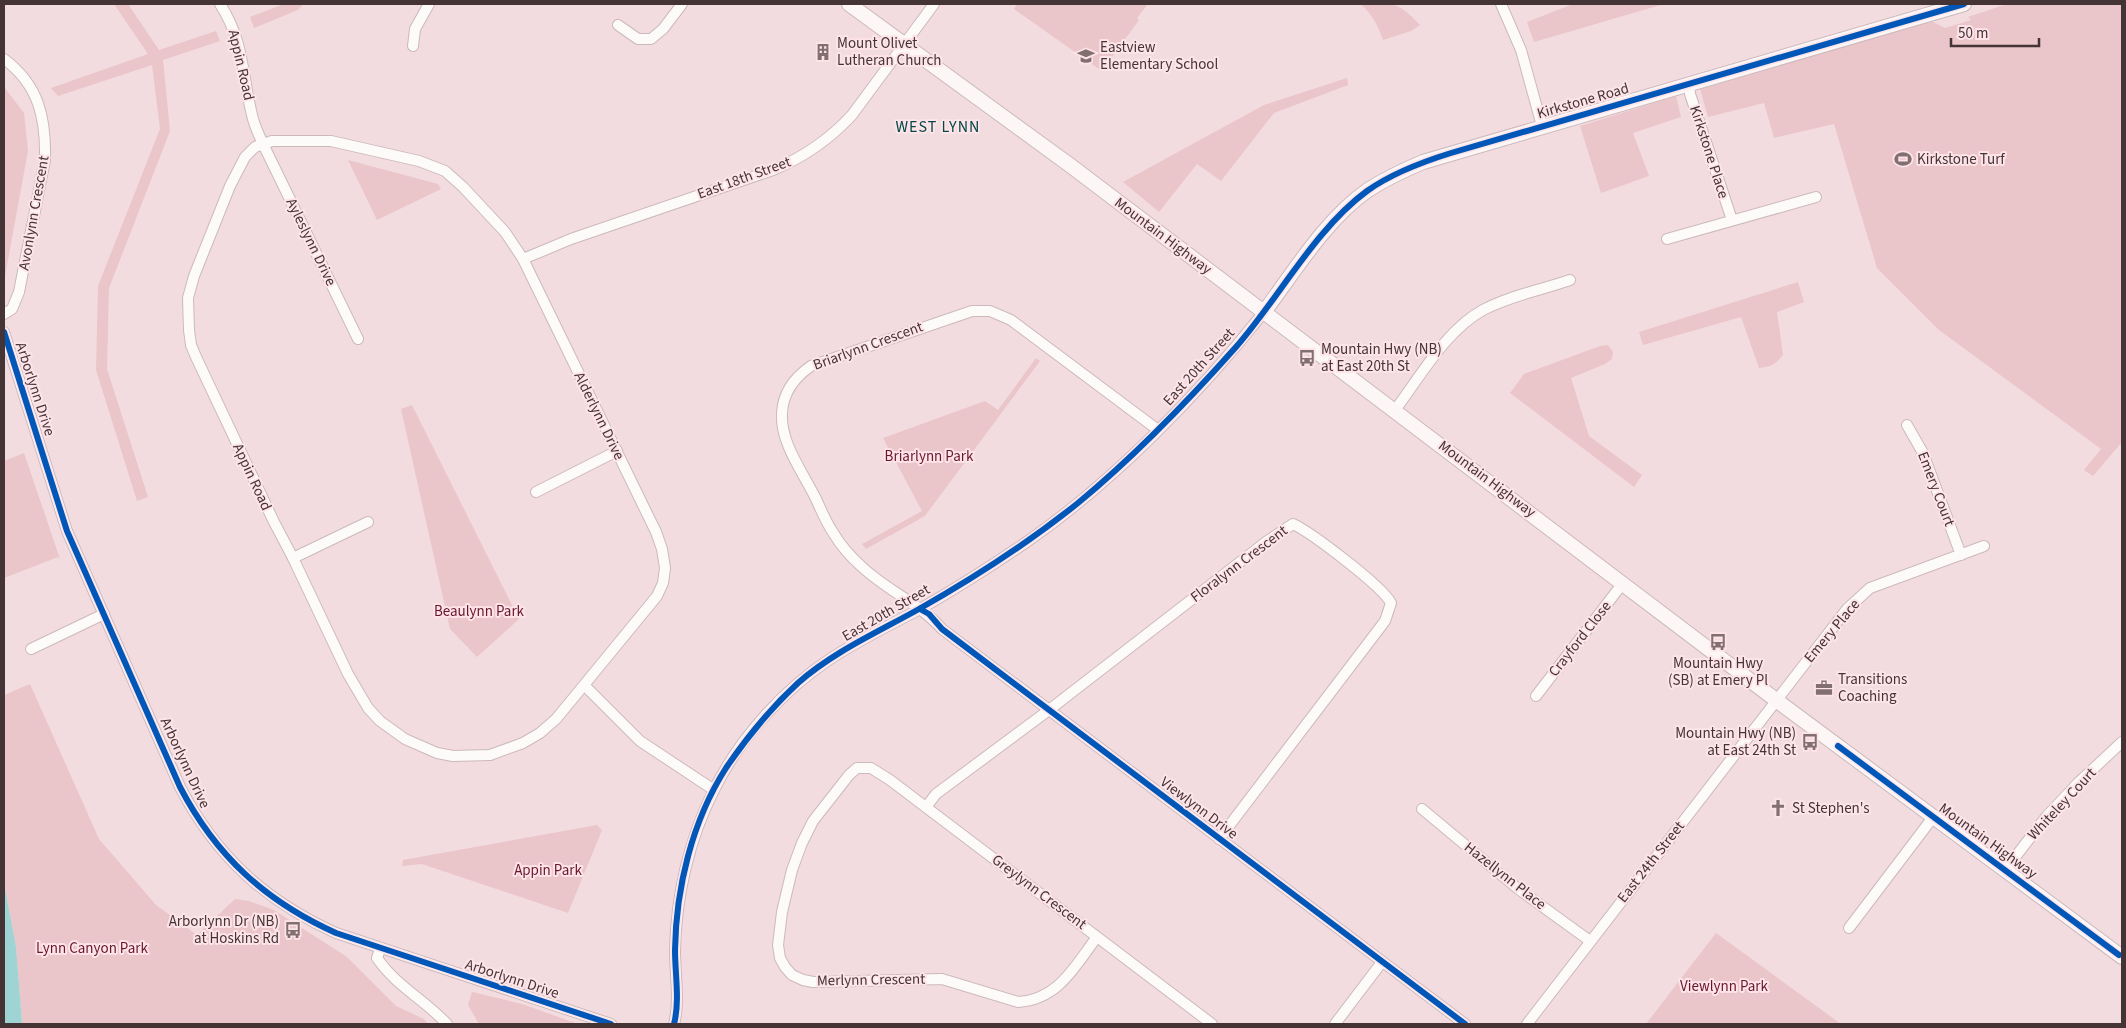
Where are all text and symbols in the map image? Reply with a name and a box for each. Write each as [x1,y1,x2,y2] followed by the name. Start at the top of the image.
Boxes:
[1951,15,2038,47] scale bar
[1958,23,1988,44] text: 50 m
[223,28,259,102] street label: Appin Road
[837,33,942,71] place label: Mount Olivet Lutheran Church
[1100,37,1218,75] place label: Eastview Elementary School
[813,42,833,62] building icon: Mount Olivet Lutheran Church
[1076,46,1096,66] school or university icon: Eastview Elementary School
[1535,78,1631,124] street label: Kirkstone Road
[1684,103,1734,201] street label: Kirkstone Place
[896,116,980,138] district label: WEST LYNN
[1893,149,1913,169] sports icon: Kirkstone Turf
[1917,149,2005,170] place label: Kirkstone Turf
[694,151,794,205] street label: East 18th Street
[14,154,54,272] street label: Avonlynn Crescent
[1110,192,1216,280] street label: Mountain Highway
[281,195,341,289] street label: Ayleslynn Drive
[810,316,926,376] street label: Briarlynn Crescent
[1158,323,1240,411] street label: East 20th Street
[10,339,60,439] street label: Arborlynn Drive
[1321,339,1442,377] place label: Mountain Hwy (NB) at East 20th St
[1297,348,1317,368] bus stop icon: Mountain Hwy (NB) at East 20th St
[569,368,629,464] street label: Alderlynn Drive
[1434,435,1540,523] street label: Mountain Highway
[227,440,277,514] street label: Appin Road
[885,446,974,467] park label: Briarlynn Park
[1912,449,1960,529] street label: Emery Court
[1186,521,1292,607] street label: Floralynn Crescent
[838,579,934,647] street label: East 20th Street
[1799,595,1865,667] street label: Emery Place
[1544,597,1616,681] street label: Crayford Close
[434,601,525,622] park label: Beaulynn Park
[1708,632,1728,652] bus stop icon: Mountain Hwy (SB) at Emery Pl
[1668,653,1768,691] place label: Mountain Hwy (SB) at Emery Pl
[1838,669,1907,707] place label: Transitions Coaching
[1814,678,1834,698] office icon: Transitions Coaching
[155,714,215,812] street label: Arborlynn Drive
[1675,723,1796,761] place label: Mountain Hwy (NB) at East 24th St
[1800,732,1820,752] bus stop icon: Mountain Hwy (NB) at East 24th St
[2023,763,2101,845] street label: Whiteley Court
[1156,772,1242,844] street label: Viewlynn Drive
[1768,798,1788,818] church icon: St Stephen's
[1792,798,1870,819] place label: St Stephen's
[1935,798,2041,884] street label: Mountain Highway
[1612,817,1690,907] street label: East 24th Street
[1460,837,1550,915] street label: Hazellynn Place
[987,849,1091,935] street label: Greylynn Crescent
[514,860,582,881] park label: Appin Park
[169,911,279,949] place label: Arborlynn Dr (NB) at Hoskins Rd
[283,920,303,940] bus stop icon: Arborlynn Dr (NB) at Hoskins Rd
[36,938,148,959] park label: Lynn Canyon Park
[462,954,562,1004] street label: Arborlynn Drive
[817,969,925,991] street label: Merlynn Crescent
[1680,976,1769,997] park label: Viewlynn Park

